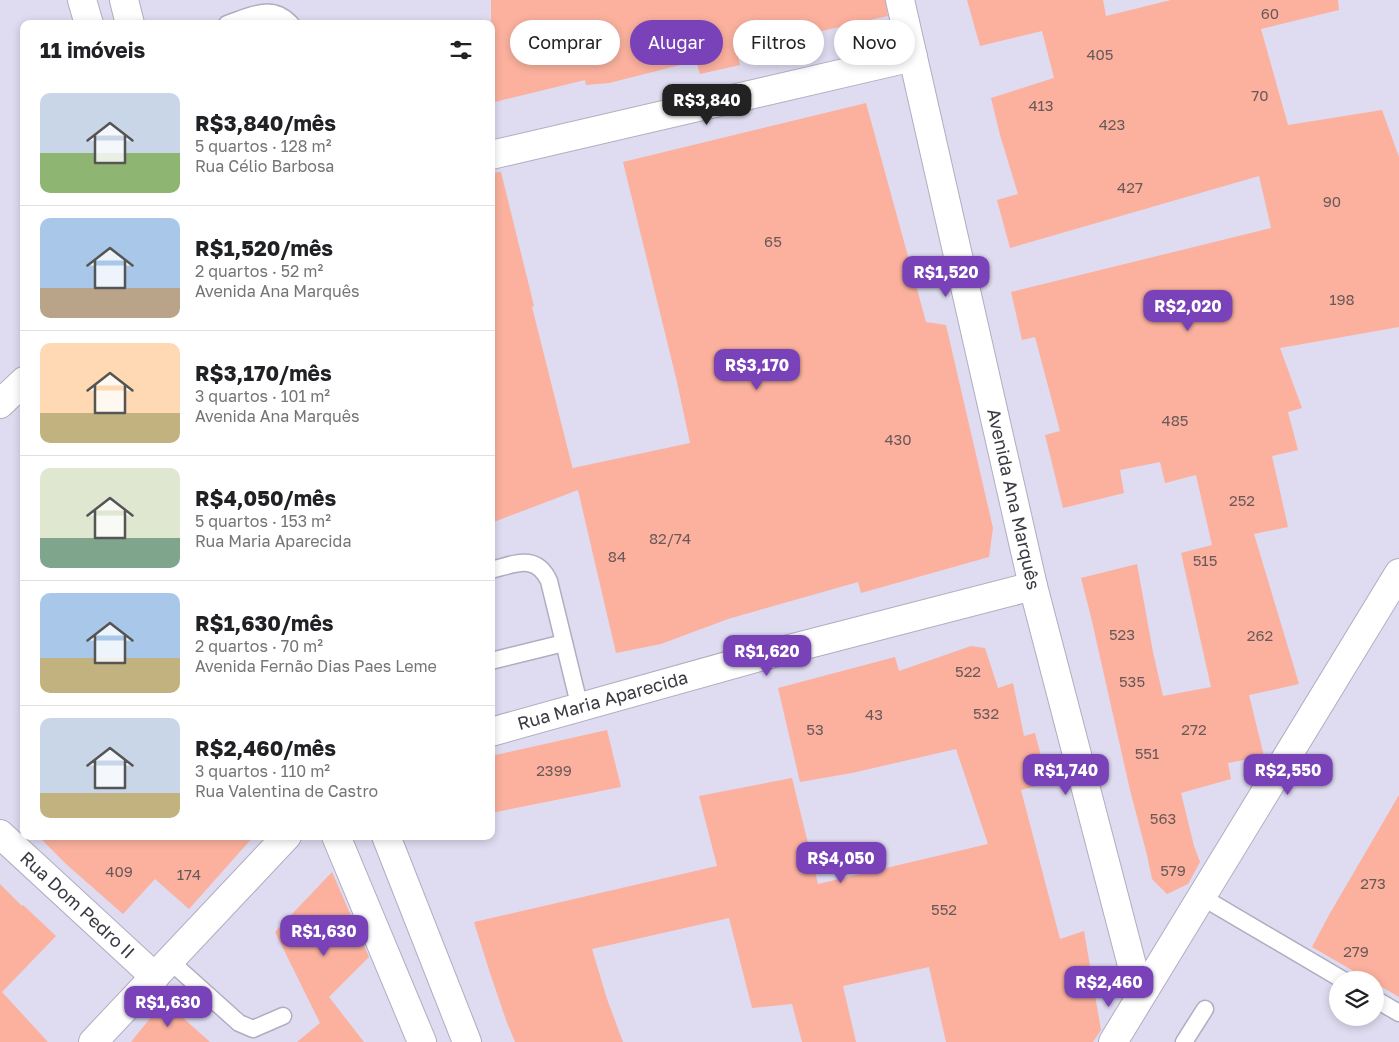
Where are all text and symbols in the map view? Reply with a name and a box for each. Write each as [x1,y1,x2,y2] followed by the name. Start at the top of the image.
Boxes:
[1261,4,1279,22] house number: 60
[510,20,620,65] chip: Comprar
[630,20,723,65] chip: Alugar
[733,20,824,65] chip: Filtros
[834,20,915,65] chip: Novo
[447,36,475,64] icon: filters
[40,37,145,63] text: 11 imóveis
[1086,45,1114,63] house number: 405
[661,84,753,126] pin: R$3,840
[1251,86,1269,104] house number: 70
[673,90,741,110] text: R$3,840
[1028,96,1054,114] house number: 413
[195,110,336,136] text: R$3,840/mês
[80,113,140,173] icon: home
[1099,115,1125,133] house number: 423
[195,136,331,156] text: 5 quartos · 128 m²
[195,156,334,176] text: Rua Célio Barbosa
[1117,178,1143,196] house number: 427
[1323,192,1341,210] house number: 90
[764,232,782,250] house number: 65
[195,235,333,261] text: R$1,520/mês
[80,238,140,298] icon: home
[900,256,992,298] pin: R$1,520
[195,261,323,281] text: 2 quartos · 52 m²
[913,262,979,282] text: R$1,520
[195,281,359,301] text: Avenida Ana Marquês
[1142,290,1234,332] pin: R$2,020
[1329,290,1355,308] house number: 198
[1154,296,1222,316] text: R$2,020
[711,348,803,391] pin: R$3,170
[725,355,789,375] text: R$3,170
[195,360,332,386] text: R$3,170/mês
[80,363,140,423] icon: home
[195,386,330,406] text: 3 quartos · 101 m²
[195,406,359,426] text: Avenida Ana Marquês
[983,406,1046,592] street label: Avenida Ana Marquês
[1161,411,1189,429] house number: 485
[884,430,912,448] house number: 430
[195,485,336,511] text: R$4,050/mês
[80,488,140,548] icon: home
[1229,491,1255,509] house number: 252
[195,511,331,531] text: 5 quartos · 153 m²
[649,529,691,547] house number: 82/74
[195,531,352,551] text: Rua Maria Aparecida
[608,547,626,565] house number: 84
[1193,551,1217,569] house number: 515
[195,610,334,636] text: R$1,630/mês
[80,613,140,673] icon: home
[1109,625,1135,643] house number: 523
[1247,626,1273,644] house number: 262
[721,634,813,677] pin: R$1,620
[195,636,323,656] text: 2 quartos · 70 m²
[734,641,800,661] text: R$1,620
[195,656,437,676] text: Avenida Fernão Dias Paes Leme
[955,662,981,680] house number: 522
[515,665,690,734] street label: Rua Maria Aparecida
[1119,672,1145,690] house number: 535
[973,704,999,722] house number: 532
[865,705,883,723] house number: 43
[806,720,824,738] house number: 53
[1181,720,1207,738] house number: 272
[195,735,336,761] text: R$2,460/mês
[80,738,140,798] icon: home
[1135,744,1159,762] house number: 551
[1020,754,1112,796] pin: R$1,740
[1242,754,1334,796] pin: R$2,550
[1034,760,1098,780] text: R$1,740
[1255,760,1321,780] text: R$2,550
[195,761,330,781] text: 3 quartos · 110 m²
[536,761,572,779] house number: 2399
[195,781,378,801] text: Rua Valentina de Castro
[1150,809,1176,827] house number: 563
[795,842,887,884] pin: R$4,050
[16,846,140,963] street label: Rua Dom Pedro II
[807,848,875,868] text: R$4,050
[1160,861,1186,879] house number: 579
[105,862,133,880] house number: 409
[177,865,201,883] house number: 174
[1360,874,1386,892] house number: 273
[931,900,957,918] house number: 552
[278,914,370,957] pin: R$1,630
[291,921,357,941] text: R$1,630
[1343,942,1369,960] house number: 279
[1063,966,1155,1008] pin: R$2,460
[1329,971,1384,1026] map controls
[1329,971,1384,1026] button: layers
[1075,972,1143,992] text: R$2,460
[122,986,214,1028] pin: R$1,630
[135,992,201,1012] text: R$1,630

